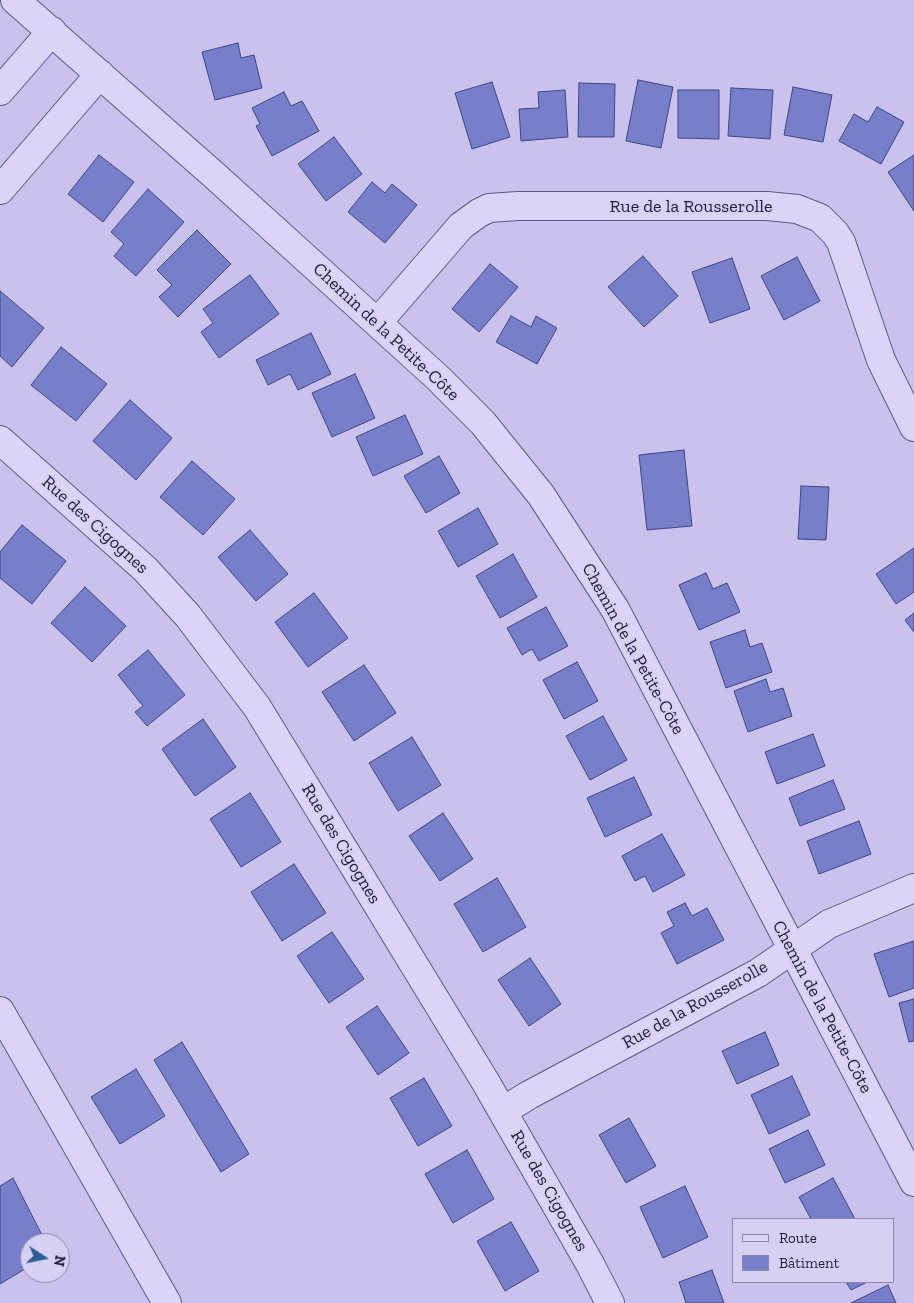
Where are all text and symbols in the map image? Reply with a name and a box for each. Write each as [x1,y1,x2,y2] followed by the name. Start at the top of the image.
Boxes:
[609,196,773,218] street label: Rue de la Rousserolle
[308,258,464,406] street label: Chemin de la Petite-Côte
[37,471,153,579] street label: Rue des Cigognes
[577,560,689,738] street label: Chemin de la Petite-Côte
[297,780,385,908] street label: Rue des Cigognes
[767,917,877,1097] street label: Chemin de la Petite-Côte
[618,956,772,1054] street label: Rue de la Rousserolle
[506,1127,592,1255] street label: Rue des Cigognes
[732,1218,894,1283] legend
[779,1229,817,1247] text: Route
[20,1233,70,1283] north arrow
[50,1254,69,1268] text: N
[779,1254,839,1272] text: Bâtiment

